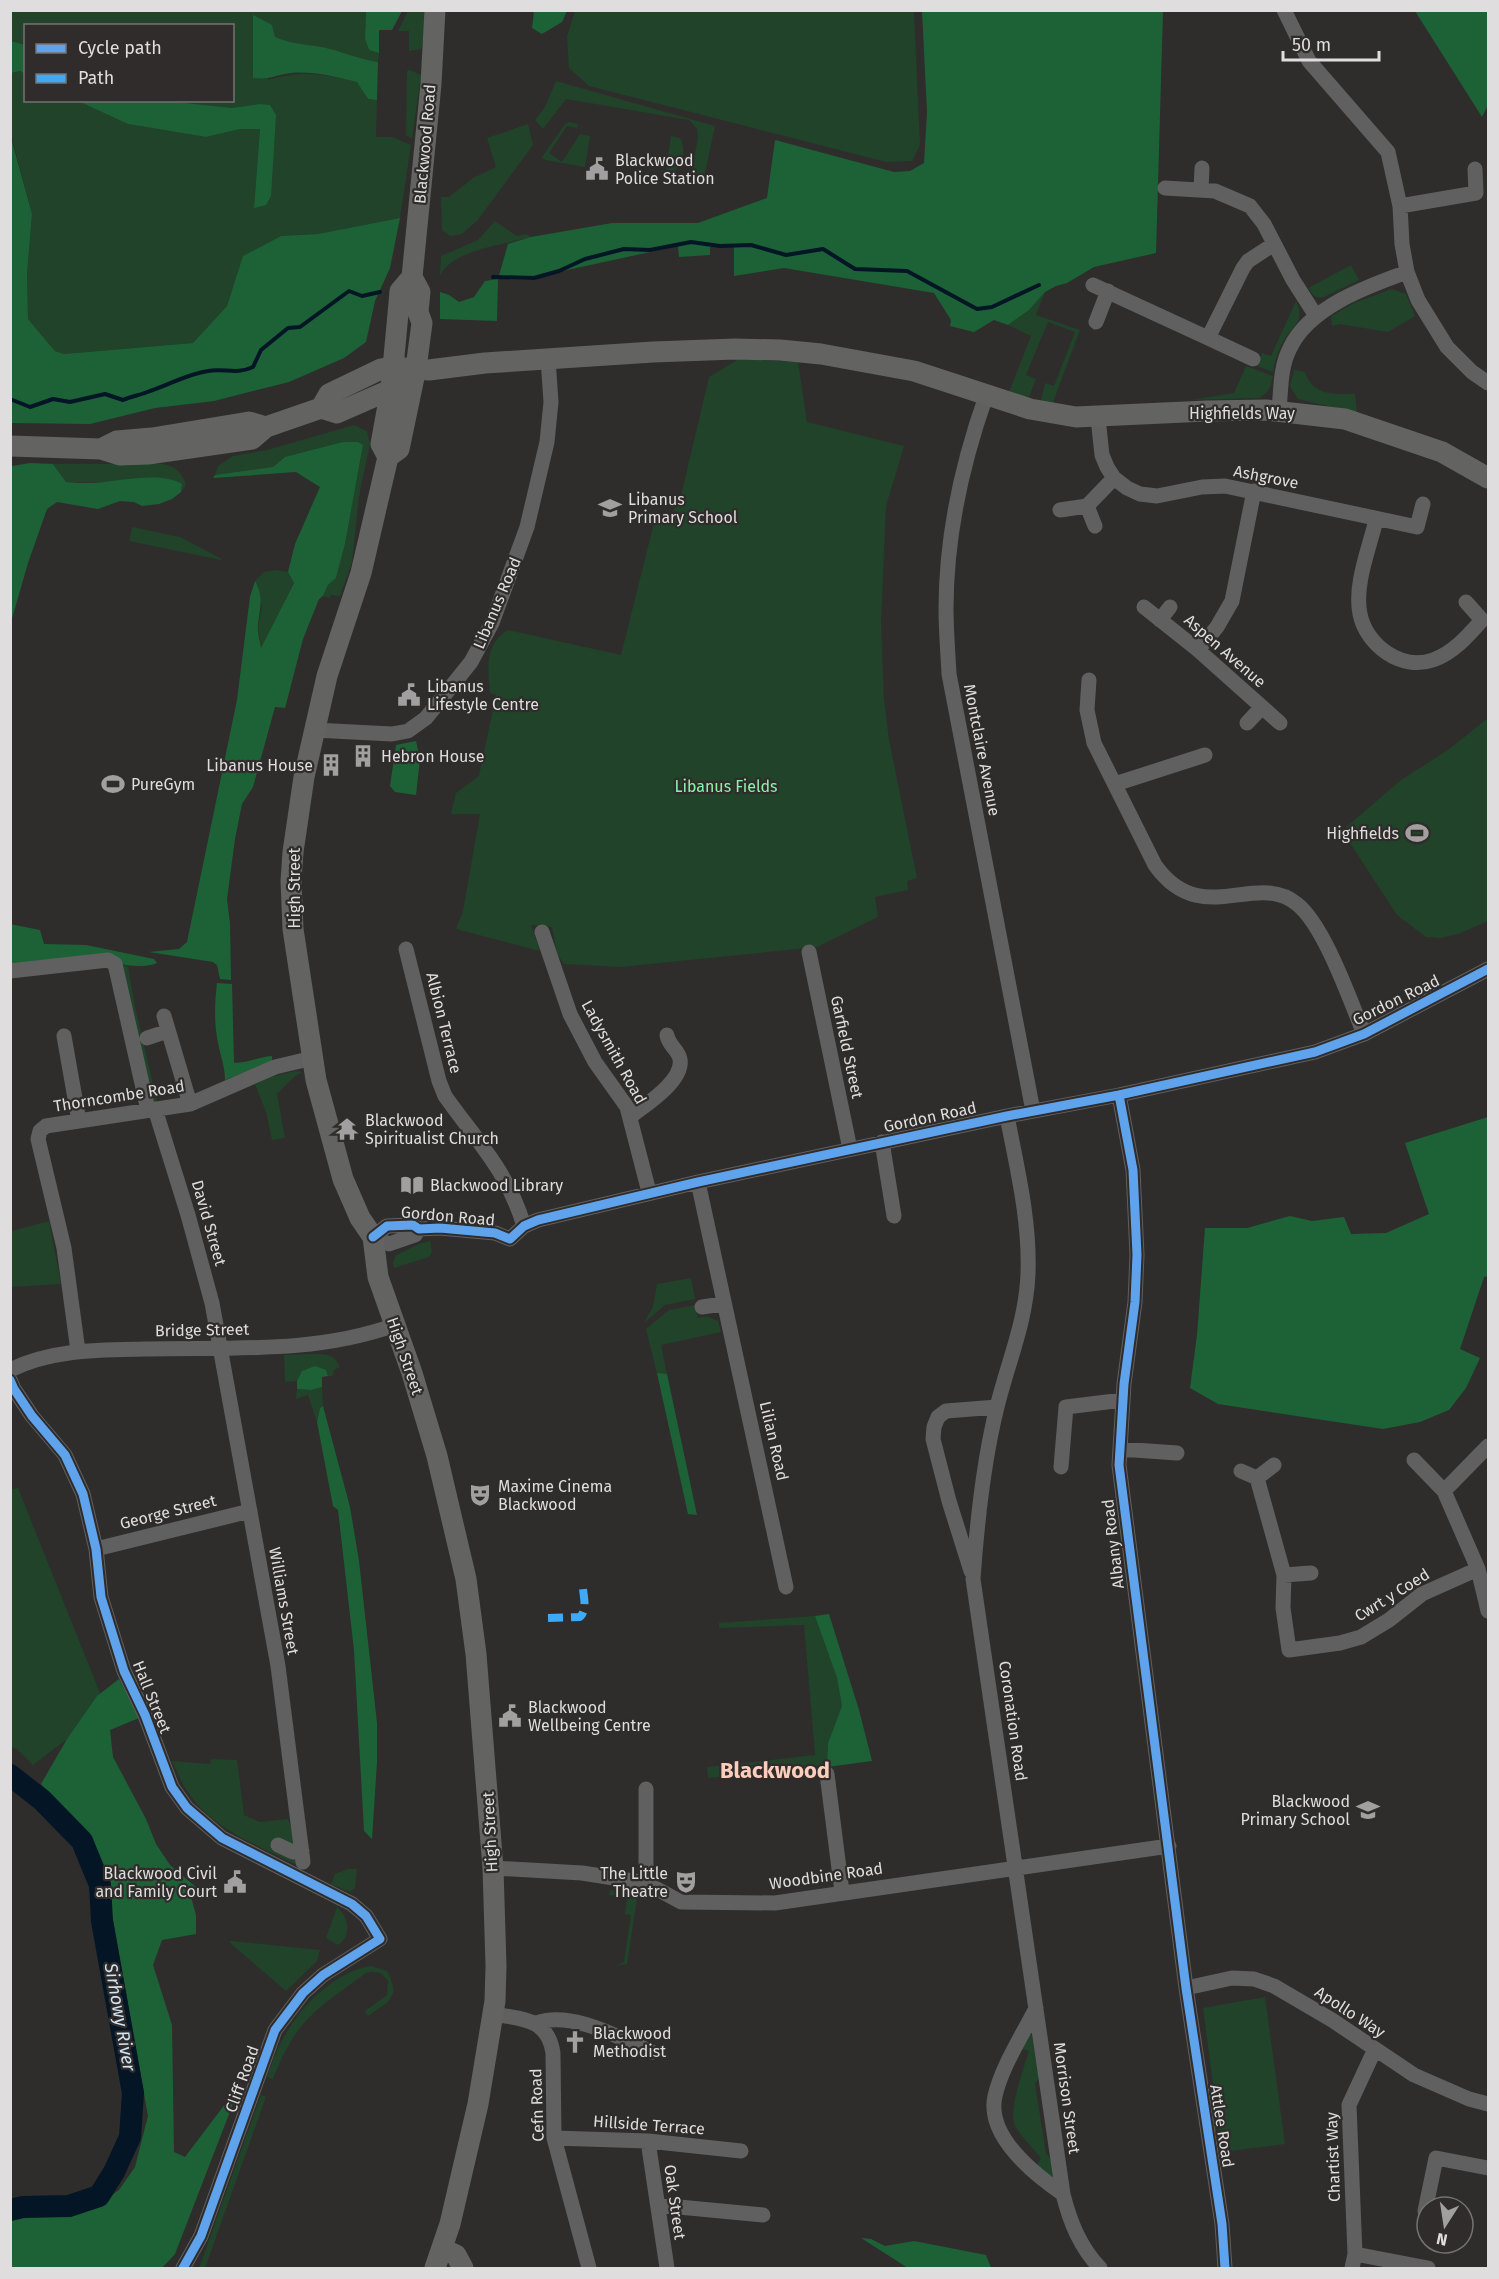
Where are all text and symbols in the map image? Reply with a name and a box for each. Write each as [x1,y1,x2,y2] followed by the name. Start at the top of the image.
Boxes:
[24,24,234,102] legend
[1283,24,1379,62] scale bar
[1292,34,1331,56] text: 50 m
[78,37,162,59] text: Cycle path
[78,67,114,89] text: Path
[410,84,440,204] street label: Blackwood Road
[615,151,715,188] place label: Blackwood Police Station
[584,156,610,182] public building icon: Blackwood Police Station
[1189,404,1295,423] street label: Highfields Way
[1232,461,1300,493] street label: Ashgrove
[628,490,738,527] place label: Libanus Primary School
[597,495,623,521] school or university icon: Libanus Primary School
[469,554,525,652] street label: Libanus Road
[1180,611,1270,691] street label: Aspen Avenue
[427,677,539,714] place label: Libanus Lifestyle Centre
[396,682,422,708] public building icon: Libanus Lifestyle Centre
[960,682,1004,818] street label: Montclaire Avenue
[350,743,376,769] building icon: Hebron House
[381,747,485,766] place label: Hebron House
[318,752,344,778] building icon: Libanus House
[206,756,313,775] place label: Libanus House
[100,771,126,797] sports icon: PureGym
[131,775,195,794] place label: PureGym
[674,777,778,796] park label: Libanus Fields
[1404,820,1430,846] sports icon: Highfields
[1326,824,1399,843] place label: Highfields
[285,847,304,928] street label: High Street
[422,970,466,1076] street label: Albion Terrace
[1349,971,1443,1029] street label: Gordon Road
[827,994,867,1100] street label: Garfield Street
[578,997,650,1107] street label: Ladysmith Road
[52,1076,186,1116] street label: Thorncombe Road
[882,1098,978,1136] street label: Gordon Road
[365,1111,499,1148] place label: Blackwood Spiritualist Church
[334,1116,360,1142] temple icon: Blackwood Spiritualist Church
[399,1172,425,1198] library icon: Blackwood Library
[430,1176,563,1195] place label: Blackwood Library
[188,1178,230,1268] street label: David Street
[400,1202,496,1230] street label: Gordon Road
[383,1315,427,1397] street label: High Street
[155,1320,250,1340] street label: Bridge Street
[756,1399,792,1483] street label: Lilian Road
[498,1477,612,1514] place label: Maxime Cinema Blackwood
[467,1482,493,1508] theatre icon: Maxime Cinema Blackwood
[118,1491,218,1533] street label: George Street
[1098,1498,1128,1590] street label: Albany Road
[265,1546,303,1657] street label: Williams Street
[1351,1565,1433,1625] street label: Cwrt y Coed
[129,1658,175,1736] street label: Hall Street
[995,1660,1031,1782] street label: Coronation Road
[528,1698,651,1735] place label: Blackwood Wellbeing Centre
[497,1703,523,1729] public building icon: Blackwood Wellbeing Centre
[720,1757,830,1784] district label: Blackwood
[478,1791,502,1873] street label: High Street
[1241,1792,1350,1829] place label: Blackwood Primary School
[1355,1797,1381,1823] school or university icon: Blackwood Primary School
[768,1859,884,1893] street label: Woodbine Road
[95,1864,217,1901] place label: Blackwood Civil and Family Court
[600,1864,668,1901] place label: The Little Theatre
[222,1869,248,1895] public building icon: Blackwood Civil and Family Court
[673,1869,699,1895] theatre icon: The Little Theatre
[100,1960,141,2074] water label: Sirhowy River
[1311,1982,1389,2042] street label: Apollo Way
[593,2024,672,2061] place label: Blackwood Methodist
[562,2029,588,2055] church icon: Blackwood Methodist
[1050,2041,1084,2155] street label: Morrison Street
[221,2043,263,2115] street label: Cliff Road
[526,2068,548,2142] street label: Cefn Road
[1206,2083,1238,2169] street label: Attlee Road
[593,2112,705,2138] street label: Hillside Terrace
[1322,2112,1344,2202] street label: Chartist Way
[660,2163,690,2241] street label: Oak Street
[1415,2195,1475,2255] north arrow
[1435,2229,1449,2250] text: N

